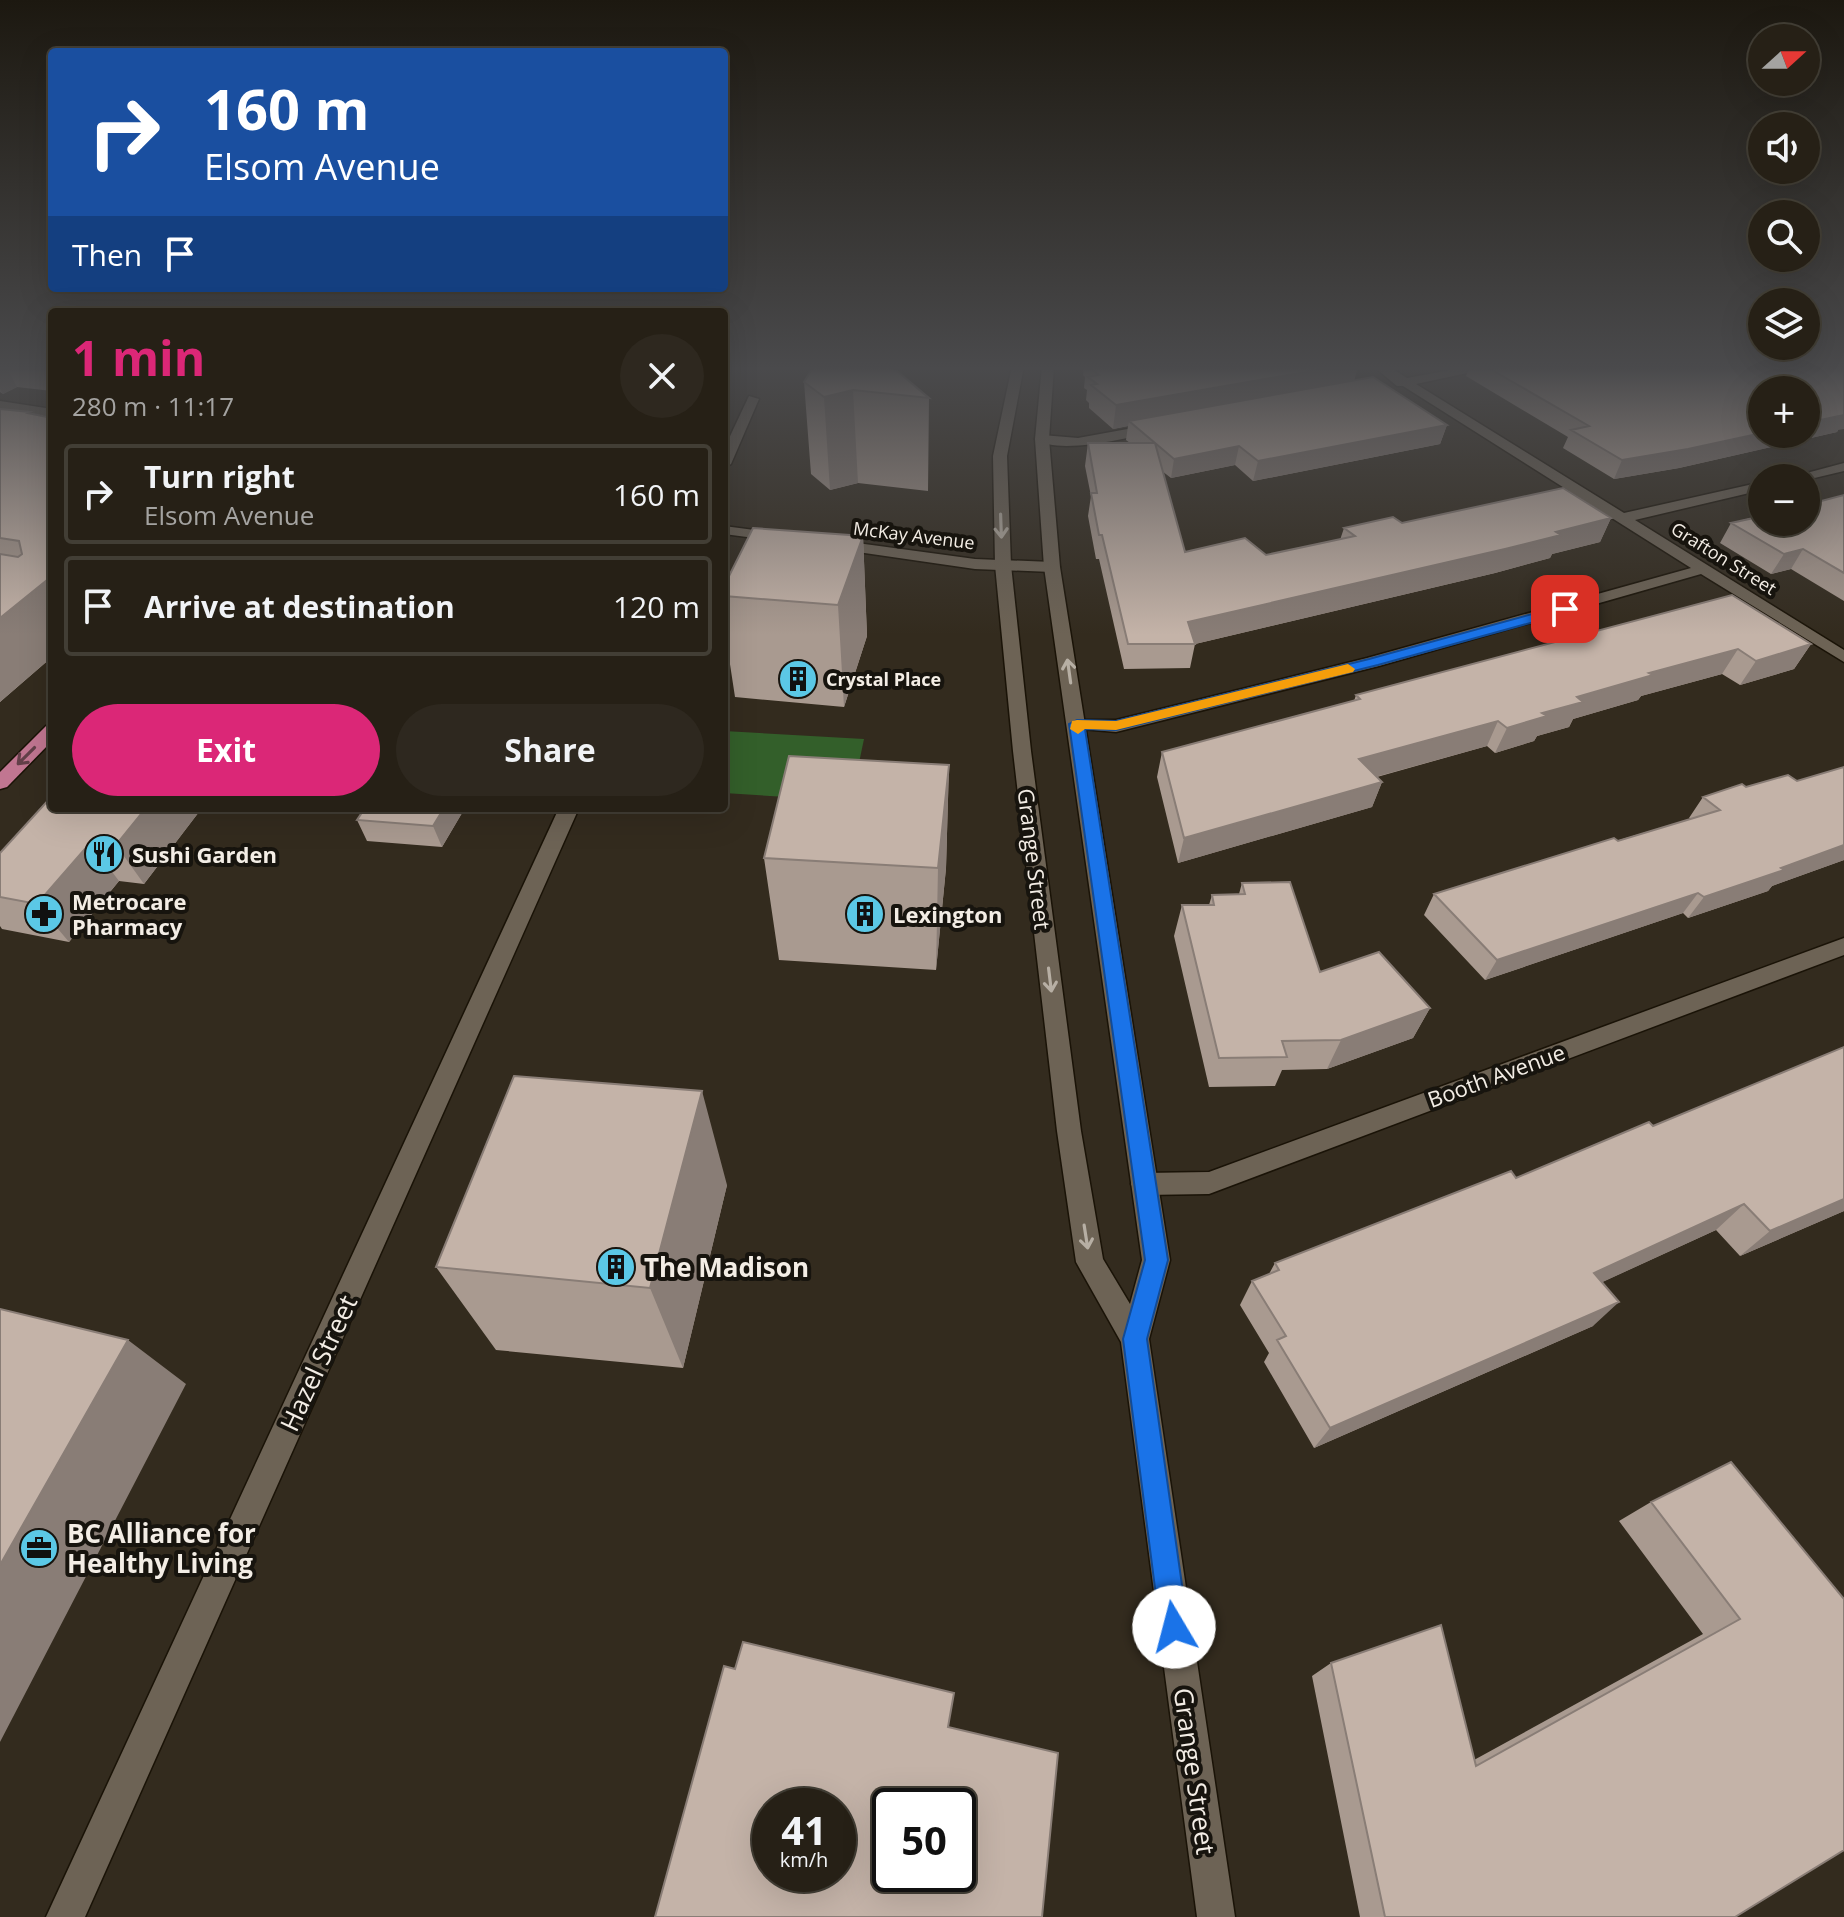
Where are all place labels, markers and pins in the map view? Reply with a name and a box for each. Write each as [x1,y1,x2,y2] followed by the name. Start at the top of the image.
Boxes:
[1531,575,1599,643] pin
[777,658,819,700] building icon: Crystal Place
[826,667,941,691] place label: Crystal Place
[83,833,125,875] restaurant icon: Sushi Garden
[132,839,277,869] place label: Sushi Garden
[72,886,187,941] place label: Metrocare Pharmacy
[23,893,65,935] pharmacy icon: Metrocare Pharmacy
[844,893,886,935] building icon: Lexington
[893,899,1002,929] place label: Lexington
[595,1246,637,1288] building icon: The Madison
[644,1249,809,1285] place label: The Madison
[67,1515,256,1581] place label: BC Alliance for Healthy Living
[18,1527,60,1569] office icon: BC Alliance for Healthy Living

